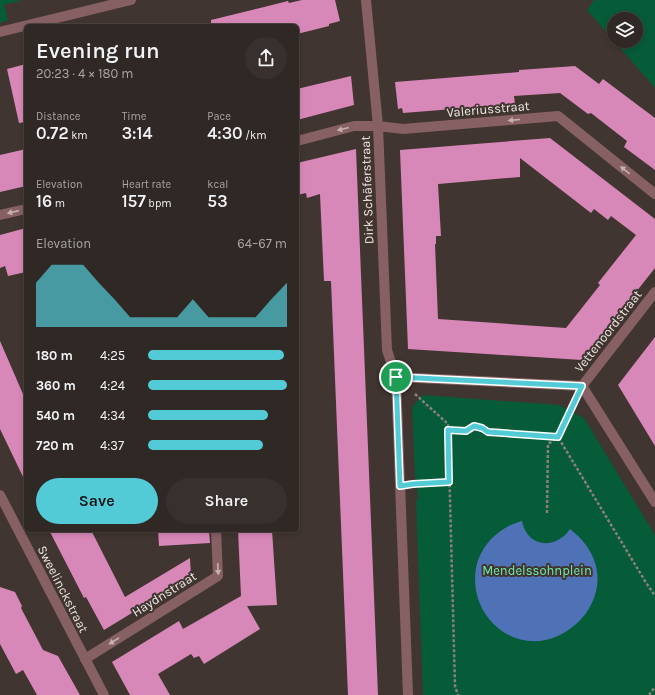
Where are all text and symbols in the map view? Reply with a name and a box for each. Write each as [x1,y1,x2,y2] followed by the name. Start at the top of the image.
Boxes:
[607,12,643,48] map controls
[607,12,643,48] button: layers
[245,37,287,79] button: share
[36,38,160,64] text: Evening run
[36,66,133,81] text: 20:23 · 4 × 180 m
[446,98,530,120] street label: Valeriusstraat
[36,110,80,123] text: Distance
[122,110,146,123] text: Time
[207,110,231,123] text: Pace
[508,116,520,123] one-way arrow
[36,123,69,143] text: 0.72
[122,123,152,143] text: 3:14
[207,123,243,143] text: 4:30
[336,127,349,133] one-way arrow
[69,129,88,142] text: km
[243,129,267,142] text: /km
[358,135,376,245] street label: Dirk Schäferstraat
[619,165,630,174] one-way arrow
[36,178,83,191] text: Elevation
[122,178,171,191] text: Heart rate
[207,178,228,191] text: kcal
[36,191,52,211] text: 16
[122,191,146,211] text: 157
[207,191,228,211] text: 53
[52,197,65,210] text: m
[146,197,172,210] text: bpm
[7,209,19,215] one-way arrow
[36,236,91,251] text: Elevation
[237,236,287,251] text: 64–67 m
[571,287,645,375] street label: Vettenoordstraat
[36,348,73,363] text: 180 m
[100,348,125,363] text: 4:25
[379,360,413,394] pin
[385,366,407,388] icon: arrive
[36,378,76,393] text: 360 m
[100,378,125,393] text: 4:24
[36,408,75,423] text: 540 m
[100,408,125,423] text: 4:34
[36,438,74,453] text: 720 m
[100,438,124,453] text: 4:37
[36,478,158,524] button: Save
[166,478,287,524] button: Share
[35,543,91,635] street label: Sweelinckstraat
[214,563,221,575] one-way arrow
[482,563,592,578] park label: Mendelssohnplein
[129,568,199,620] street label: Haydnstraat
[108,638,120,645] one-way arrow

